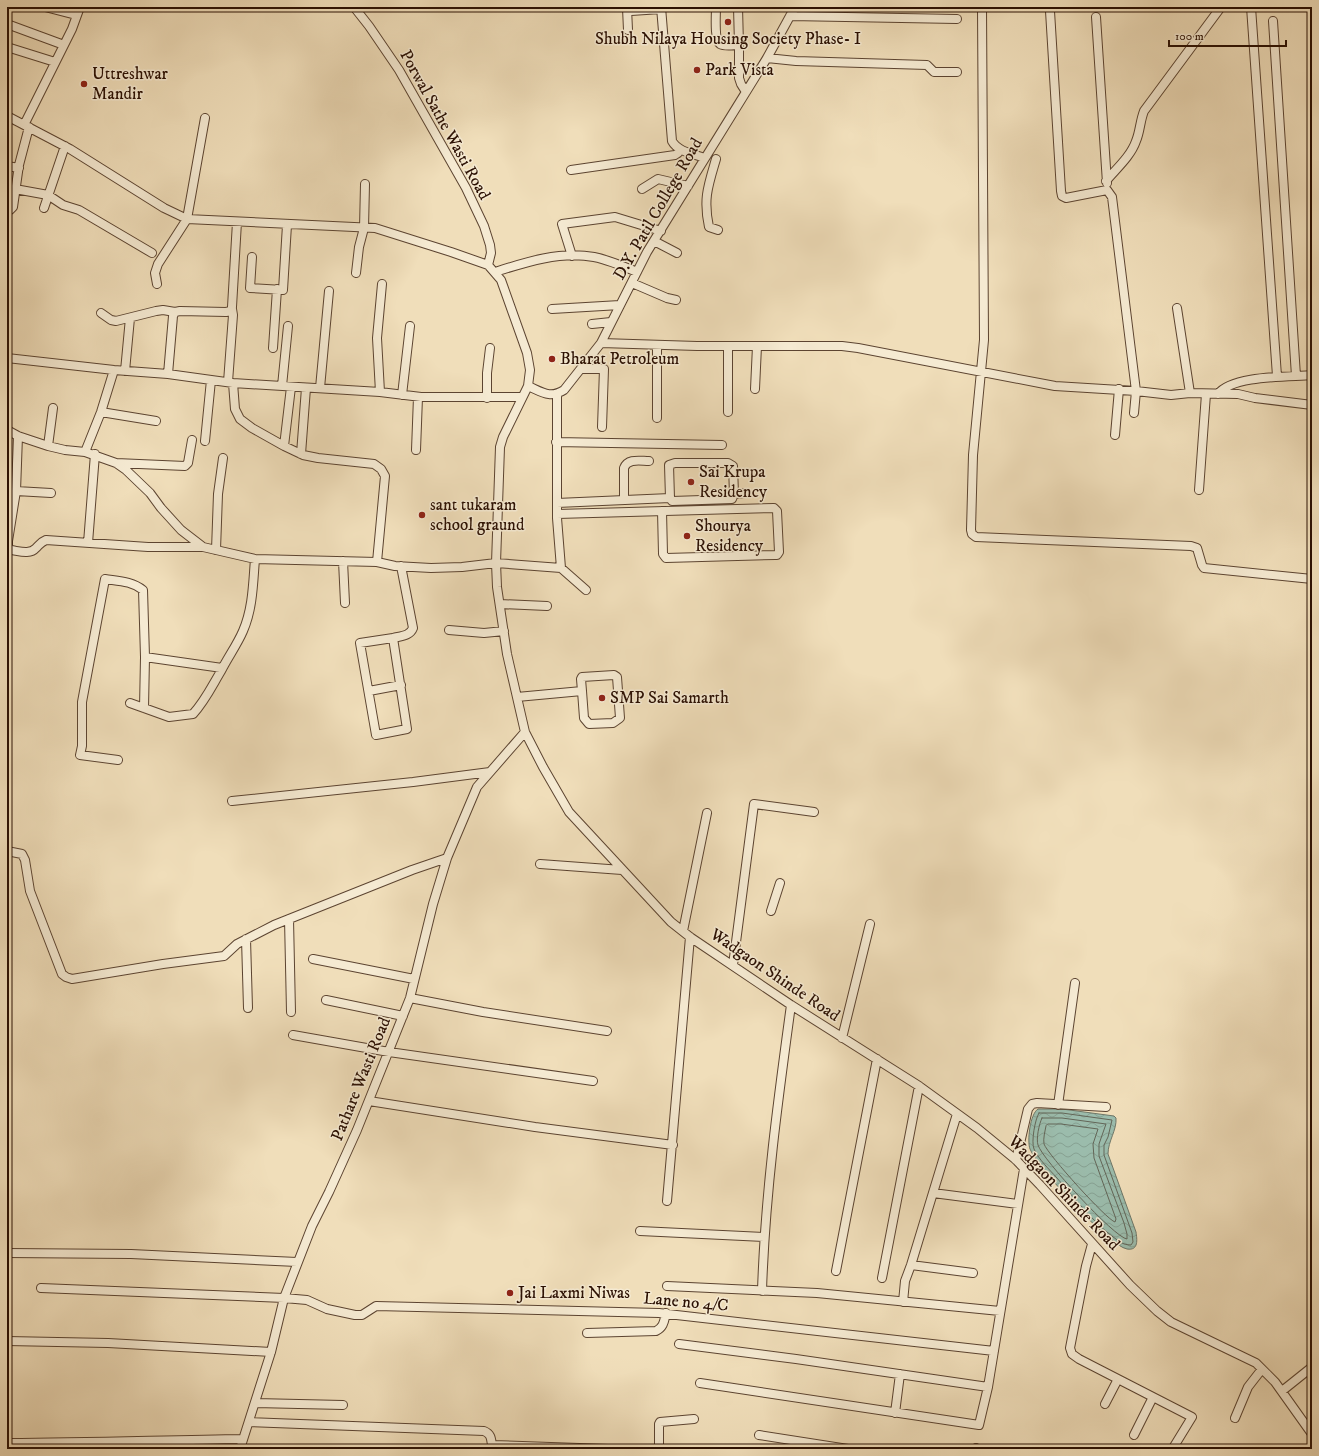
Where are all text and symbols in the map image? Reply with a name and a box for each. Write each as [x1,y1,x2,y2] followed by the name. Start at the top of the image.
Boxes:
[723,17,733,27] marker: Shubh Nilaya Housing Society Phase- I
[1169,22,1286,48] scale bar
[595,28,861,50] place label: Shubh Nilaya Housing Society Phase- I
[1175,29,1204,44] text: 100 m
[395,46,496,204] street label: Porwal Sathe Wasti Road
[705,59,775,81] place label: Park Vista
[92,63,169,105] place label: Uttreshwar Mandir
[692,65,702,75] marker: Park Vista
[79,79,89,89] marker: Uttreshwar Mandir
[608,134,708,284] street label: D.Y. Patil College Road
[560,348,679,370] place label: Bharat Petroleum
[547,354,557,364] marker: Bharat Petroleum
[699,461,768,503] place label: Sai Krupa Residency
[686,477,696,487] marker: Sai Krupa Residency
[430,494,525,536] place label: sant tukaram school graund
[417,510,427,520] marker: sant tukaram school graund
[695,515,764,557] place label: Shourya Residency
[682,531,692,541] marker: Shourya Residency
[610,687,729,709] place label: SMP Sai Samarth
[597,693,607,703] marker: SMP Sai Samarth
[705,923,845,1027] street label: Wadgaon Shinde Road
[326,1013,396,1144] street label: Pathare Wasti Road
[1003,1130,1125,1256] street label: Wadgaon Shinde Road
[516,1282,630,1304] place label: Jai Laxmi Niwas
[642,1287,730,1317] street label: Lane no 4/C
[505,1288,515,1298] marker: Jai Laxmi Niwas

